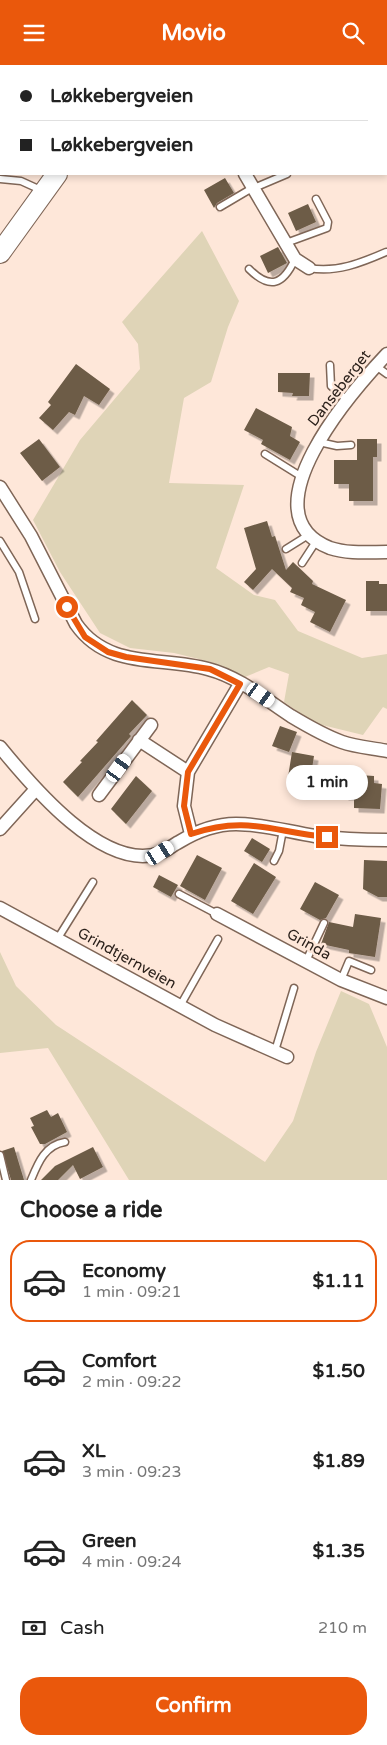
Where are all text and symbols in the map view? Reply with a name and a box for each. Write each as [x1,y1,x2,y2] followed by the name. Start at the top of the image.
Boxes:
[20,19,48,47] icon: menu
[339,19,367,47] icon: search
[161,20,226,46] text: Movio
[50,85,193,107] text: Løkkebergveien
[50,134,193,156] text: Løkkebergveien
[304,346,374,430] street label: Danseberget
[56,596,78,618] route start
[244,680,277,710] car
[104,751,133,785] car
[286,765,368,799] callout: 1 min
[306,772,348,792] text: 1 min
[316,826,338,848] route end
[143,839,176,867] car
[75,923,179,993] street label: Grindtjernveien
[284,925,334,963] street label: Grinda
[20,1197,163,1223] text: Choose a ride
[22,1259,67,1304] icon: car
[82,1260,166,1282] text: Economy
[313,1270,365,1292] text: $1.11
[82,1282,181,1302] text: 1 min · 09:21
[22,1349,67,1394] icon: car
[82,1350,156,1372] text: Comfort
[313,1360,365,1382] text: $1.50
[82,1372,181,1392] text: 2 min · 09:22
[22,1439,67,1484] icon: car
[82,1440,106,1462] text: XL
[313,1450,365,1472] text: $1.89
[82,1462,181,1482] text: 3 min · 09:23
[22,1529,67,1574] icon: car
[82,1530,136,1552] text: Green
[313,1540,365,1562] text: $1.35
[82,1552,181,1572] text: 4 min · 09:24
[20,1614,48,1642] icon: cash
[60,1617,105,1639] text: Cash
[318,1618,367,1638] text: 210 m
[20,1677,367,1735] button: Confirm

